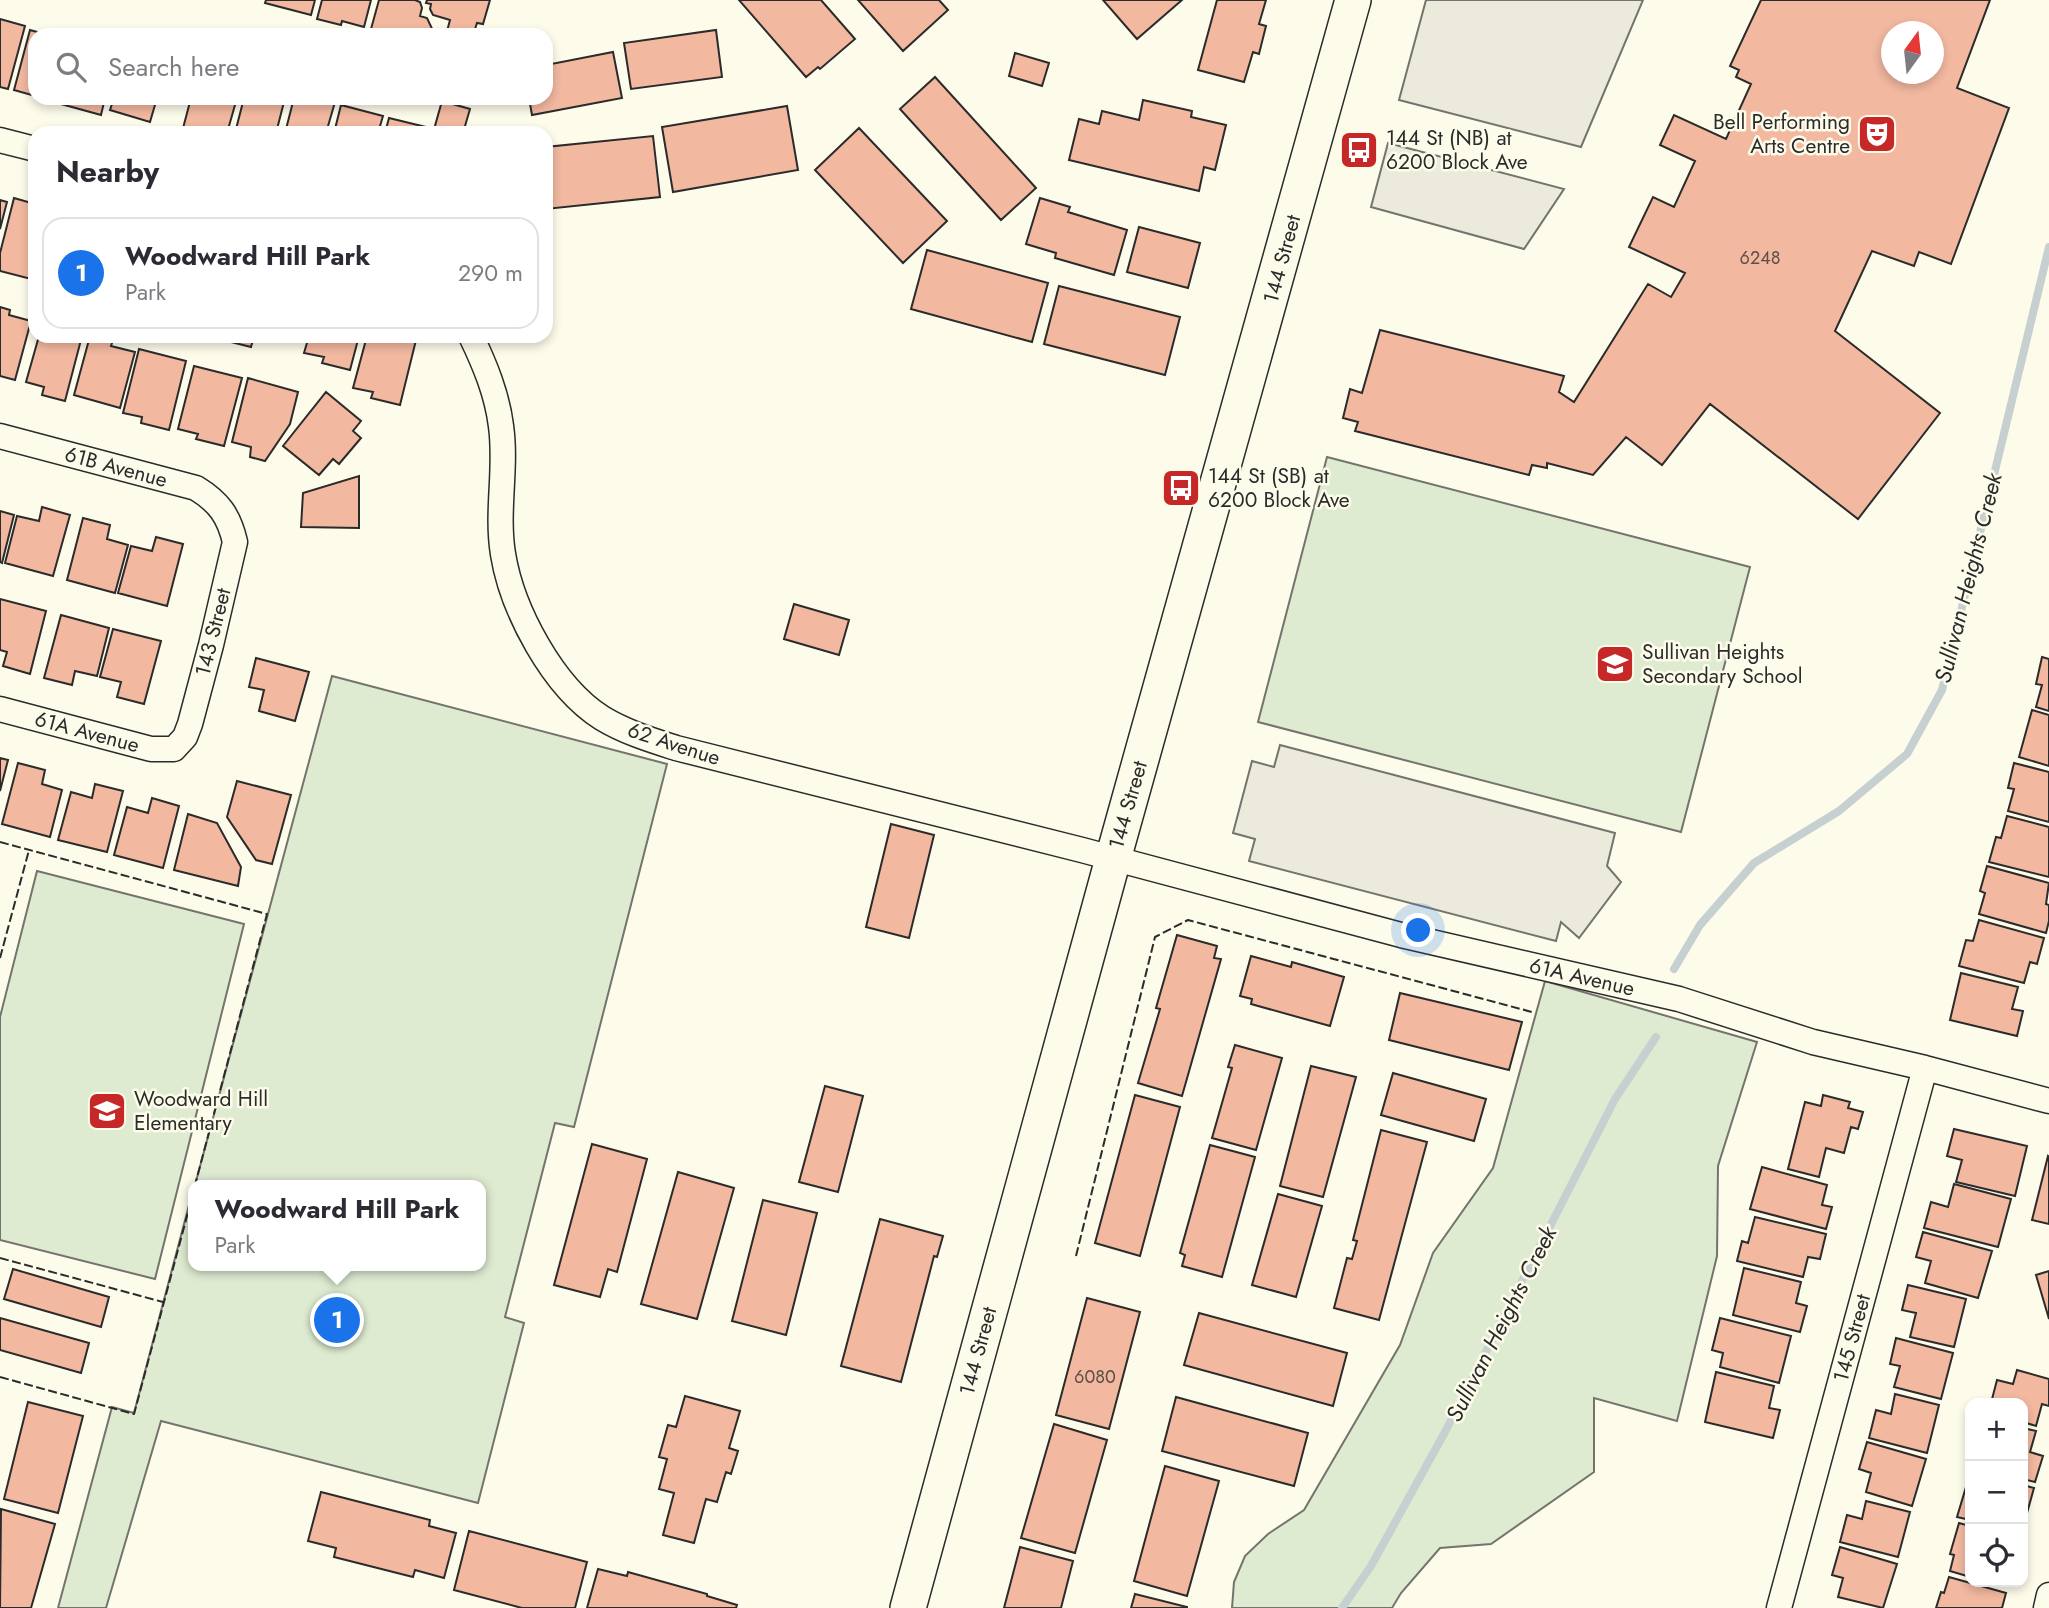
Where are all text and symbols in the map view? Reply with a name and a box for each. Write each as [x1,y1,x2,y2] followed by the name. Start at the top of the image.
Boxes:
[1881,21,1944,84] north arrow
[28,28,553,105] search box
[52,48,90,86] icon: search
[108,48,240,86] text: Search here
[1713,107,1850,161] place label: Bell Performing Arts Centre
[1856,113,1898,155] theatre icon: Bell Performing Arts Centre
[1386,123,1528,177] place label: 144 St (NB) at 6200 Block Ave
[1338,129,1380,171] bus stop icon: 144 St (NB) at 6200 Block Ave
[56,150,159,193] text: Nearby
[1256,211,1308,307] street label: 144 Street
[125,237,370,275] text: Woodward Hill Park
[1740,245,1780,271] house number: 6248
[75,256,87,290] text: 1
[458,256,523,290] text: 290 m
[125,275,166,309] text: Park
[61,439,171,495] street label: 61B Avenue
[1208,461,1350,515] place label: 144 St (SB) at 6200 Block Ave
[1160,467,1202,509] bus stop icon: 144 St (SB) at 6200 Block Ave
[1925,468,2011,687] water label: Sullivan Heights Creek
[188,585,238,679] street label: 143 Street
[1642,637,1803,691] place label: Sullivan Heights Secondary School
[1594,643,1636,685] school or university icon: Sullivan Heights Secondary School
[31,704,143,760] street label: 61A Avenue
[624,715,724,773] street label: 62 Avenue
[1101,757,1155,853] street label: 144 Street
[1401,913,1435,947] your location
[1526,950,1638,1004] street label: 61A Avenue
[134,1084,268,1138] place label: Woodward Hill Elementary
[86,1090,128,1132] school or university icon: Woodward Hill Elementary
[188,1180,486,1271] popup
[214,1190,460,1228] text: Woodward Hill Park
[1437,1219,1566,1428] water label: Sullivan Heights Creek
[214,1228,255,1262] text: Park
[1826,1291,1878,1385] street label: 145 Street
[314,1294,360,1346] pin: 1
[952,1303,1004,1399] street label: 144 Street
[1074,1364,1116,1390] house number: 6080
[1965,1398,2028,1587] map controls
[1965,1398,2028,1461] button: +
[1965,1461,2028,1524] button: −
[1965,1524,2028,1587] button: locate

